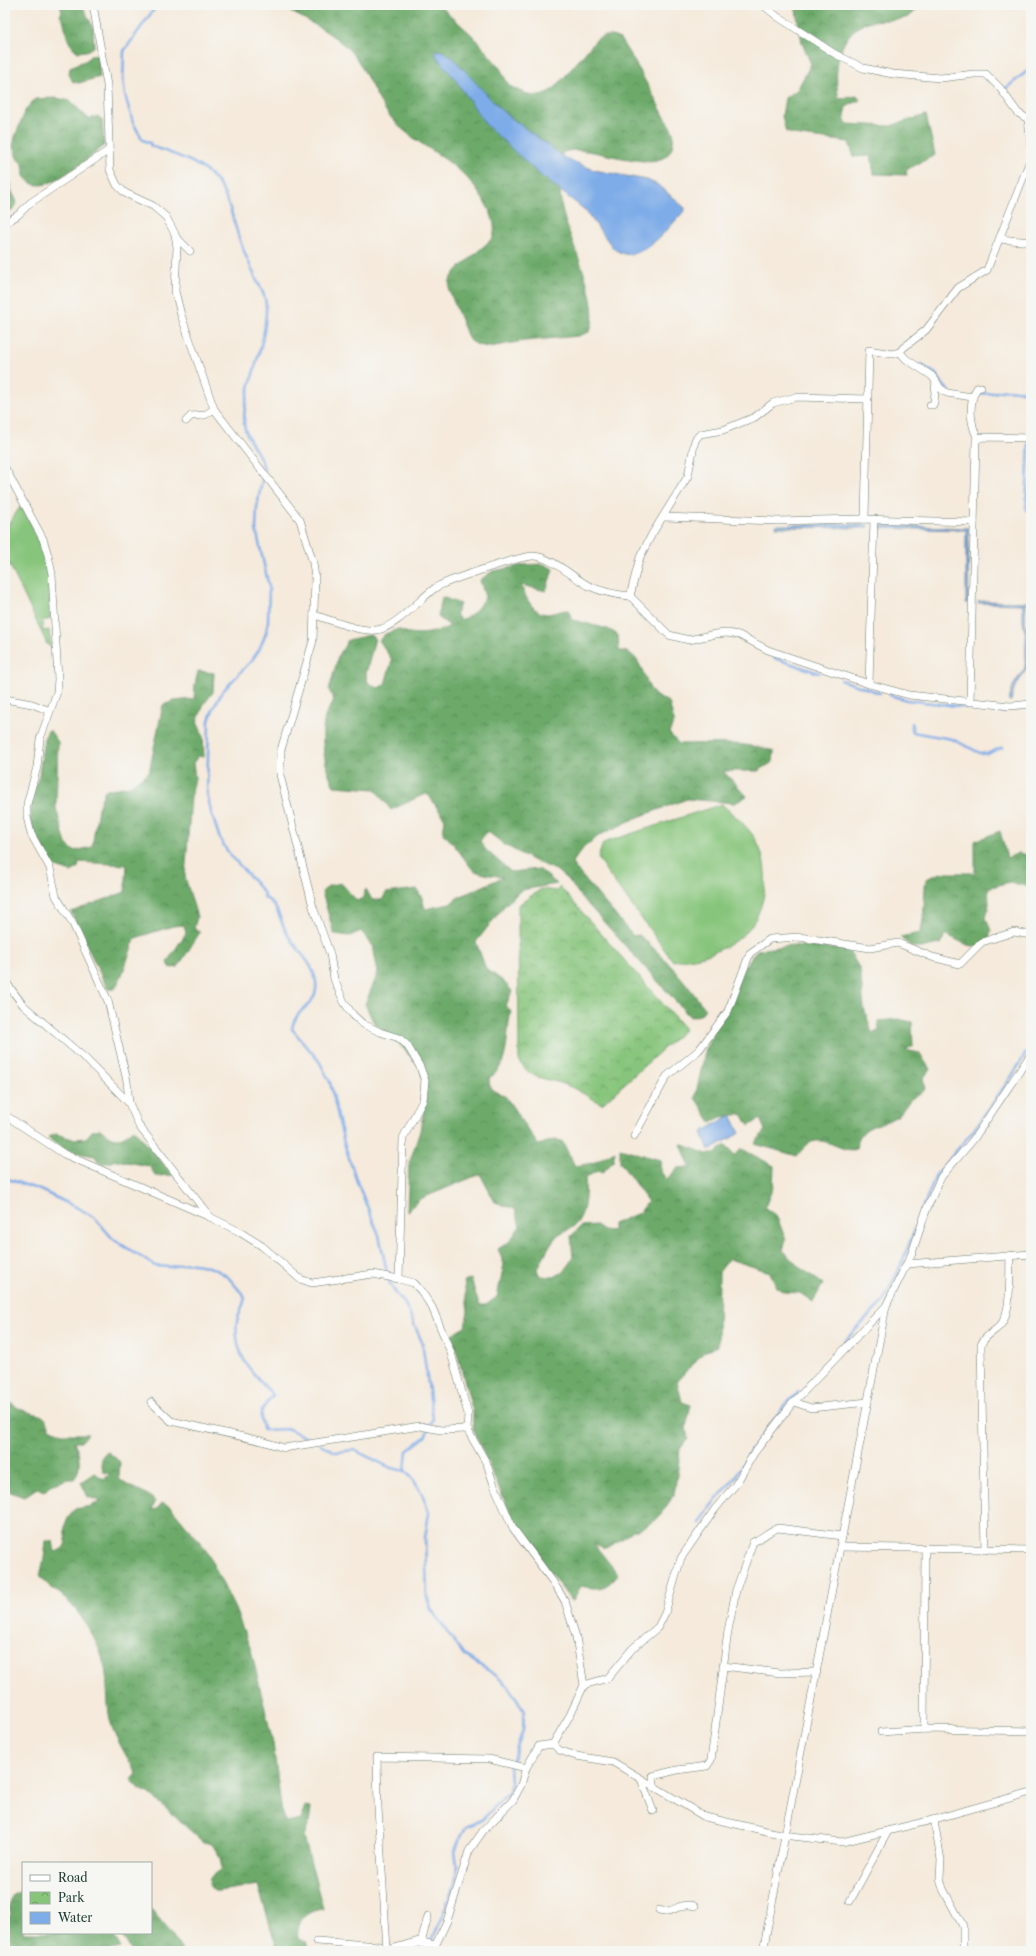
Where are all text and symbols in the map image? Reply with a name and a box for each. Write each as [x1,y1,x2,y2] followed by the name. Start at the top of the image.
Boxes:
[22,1862,152,1934] legend
[58,1870,88,1885] text: Road
[58,1890,85,1905] text: Park
[57,1910,92,1925] text: Water

